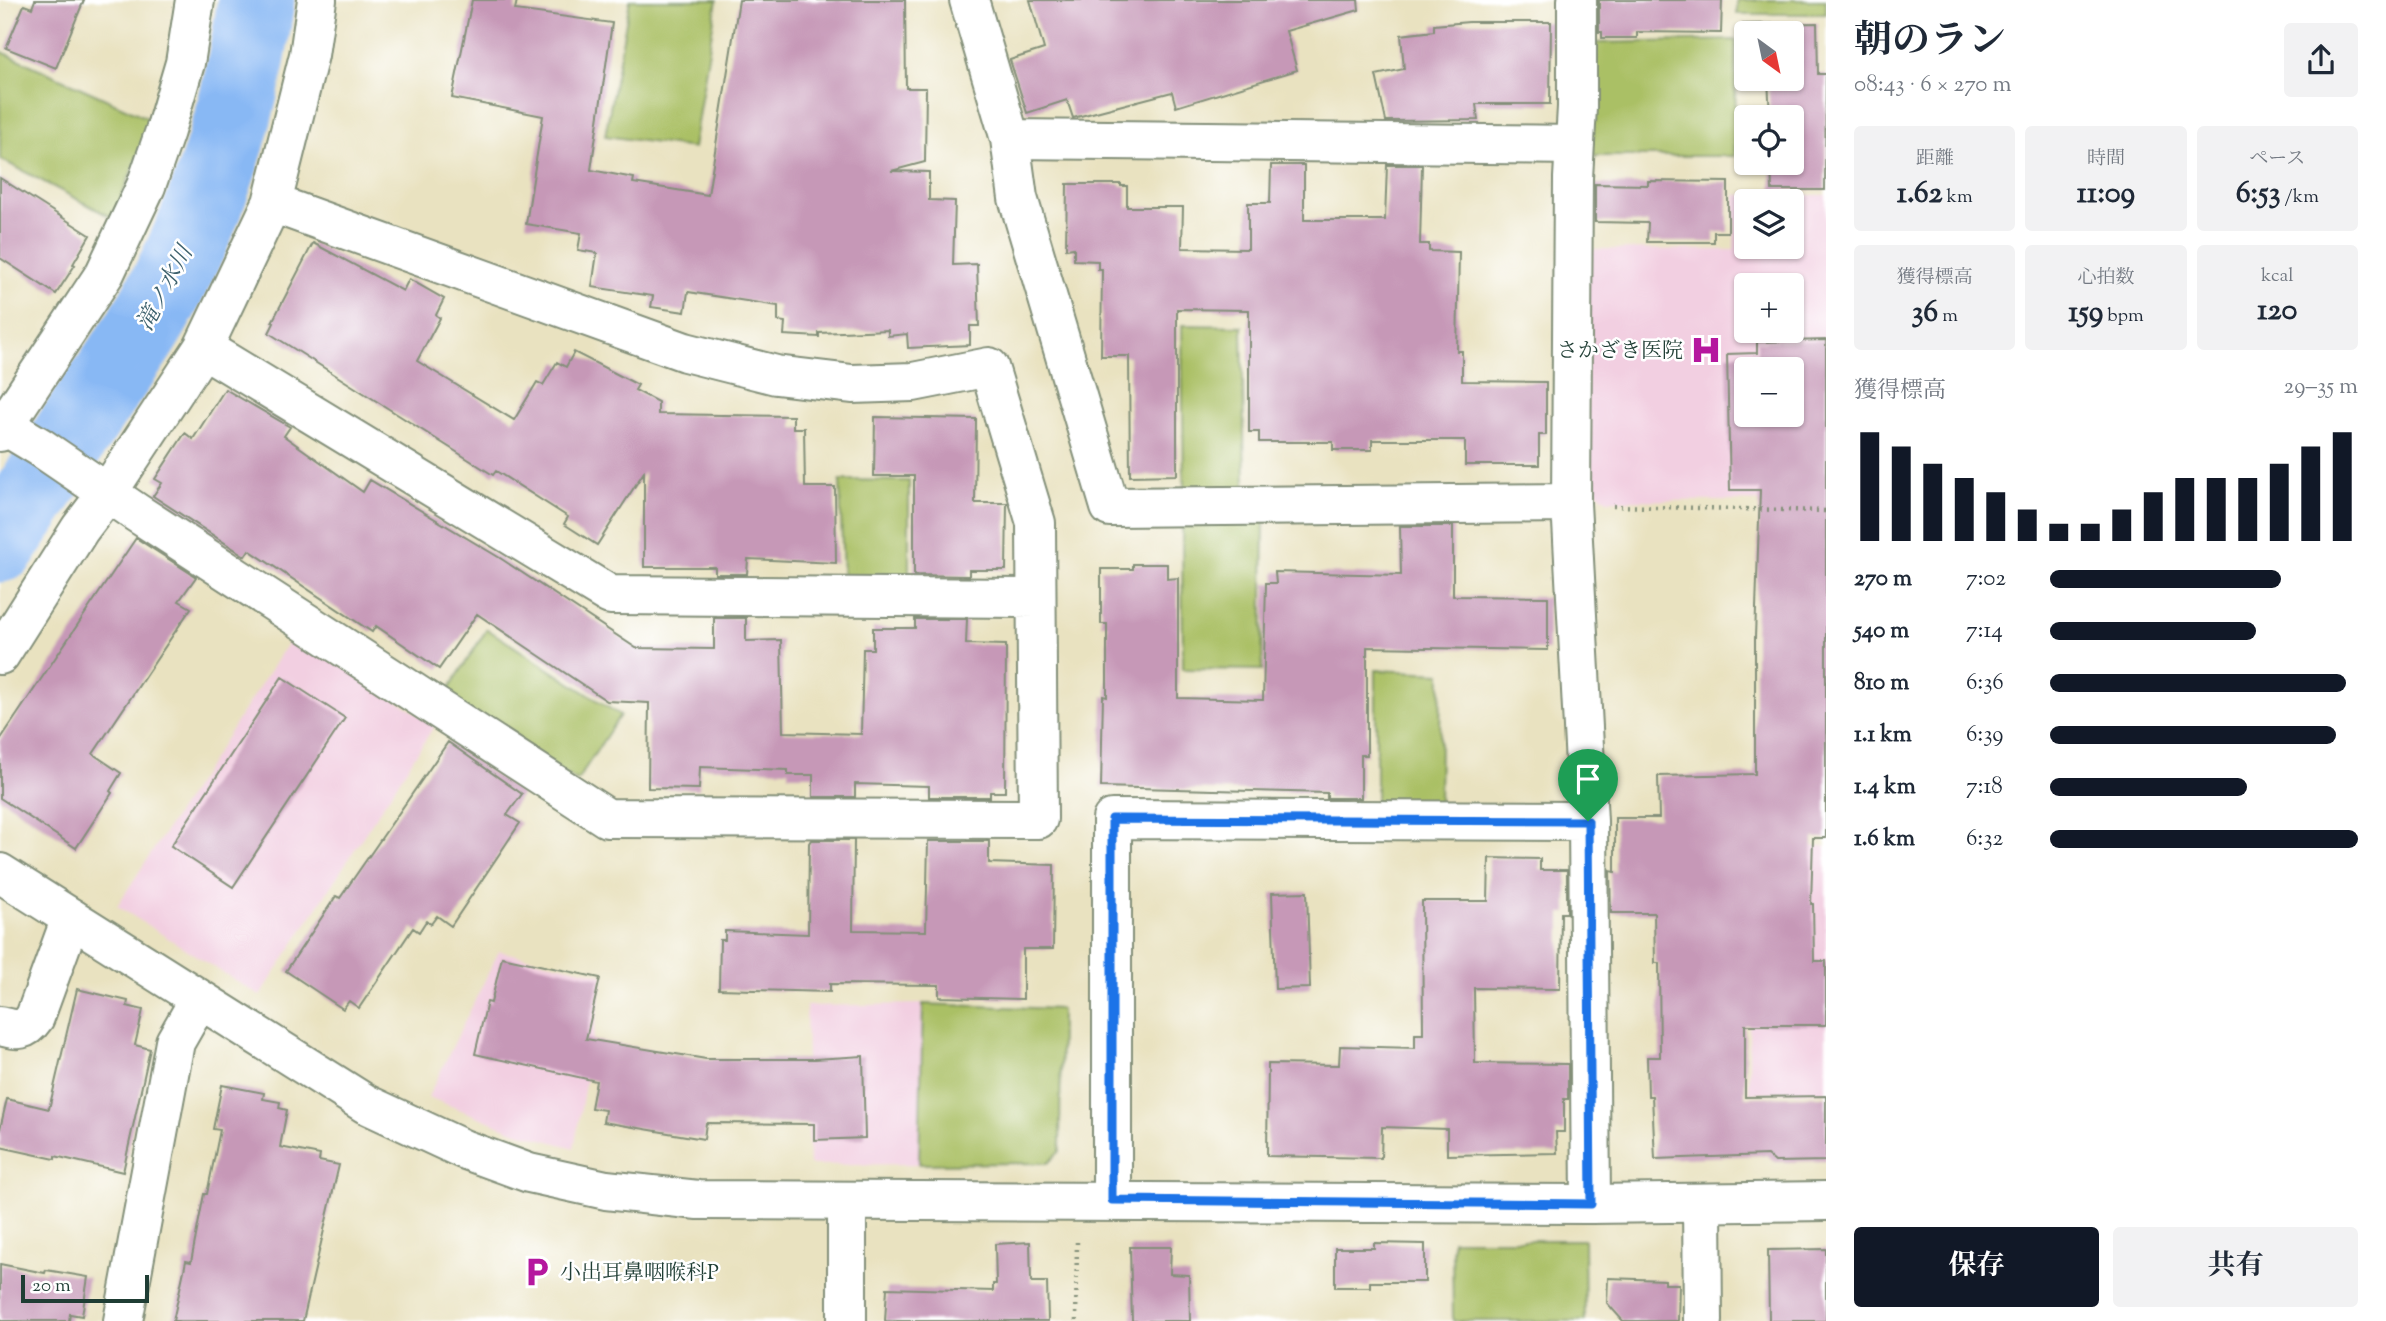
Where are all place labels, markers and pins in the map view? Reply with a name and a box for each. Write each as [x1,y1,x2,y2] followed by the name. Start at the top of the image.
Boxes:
[1689,333,1723,367] hospital icon: さかざき医院
[1557,337,1683,367] place label: さかざき医院
[1558,749,1618,821] pin
[520,1255,554,1289] parking icon: 小出耳鼻咽喉科P
[560,1259,719,1289] place label: 小出耳鼻咽喉科P

